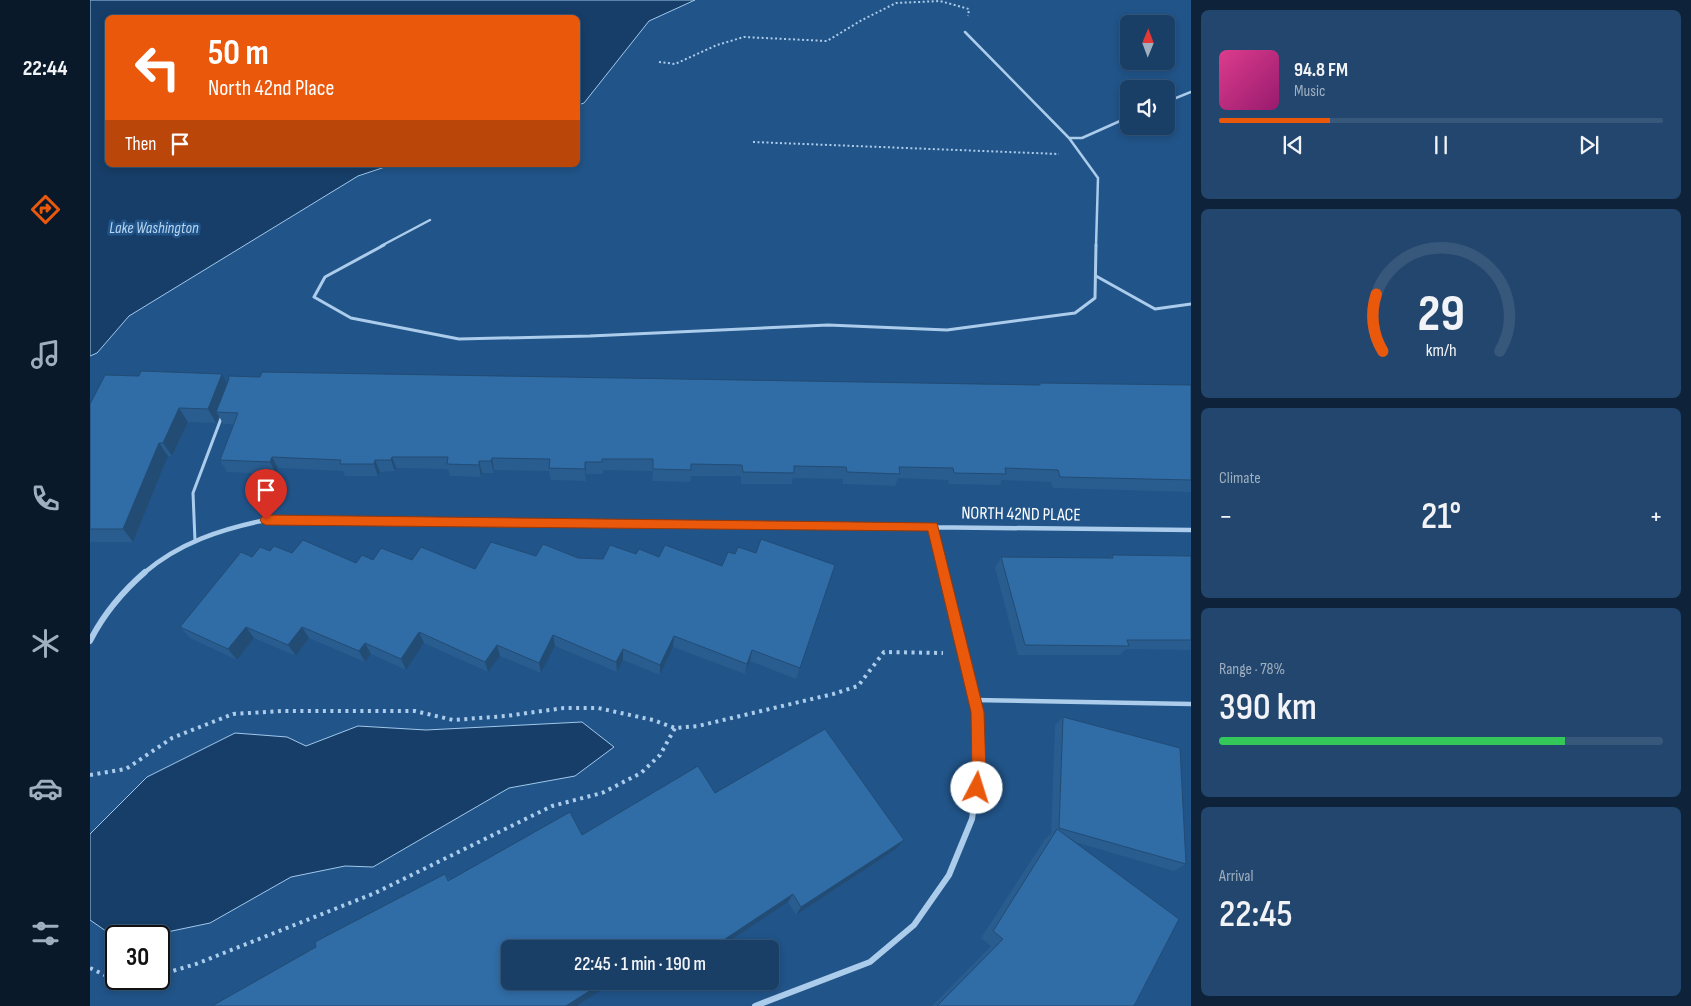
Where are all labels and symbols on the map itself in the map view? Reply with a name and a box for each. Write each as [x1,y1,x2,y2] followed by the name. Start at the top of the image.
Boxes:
[1120,15,1175,70] north arrow
[109,219,199,238] water label: Lake Washington
[245,469,287,520] pin
[961,502,1081,526] street label: NORTH 42ND PLACE
[950,761,1002,813] position arrow
[105,925,170,990] speed limit sign: 30

